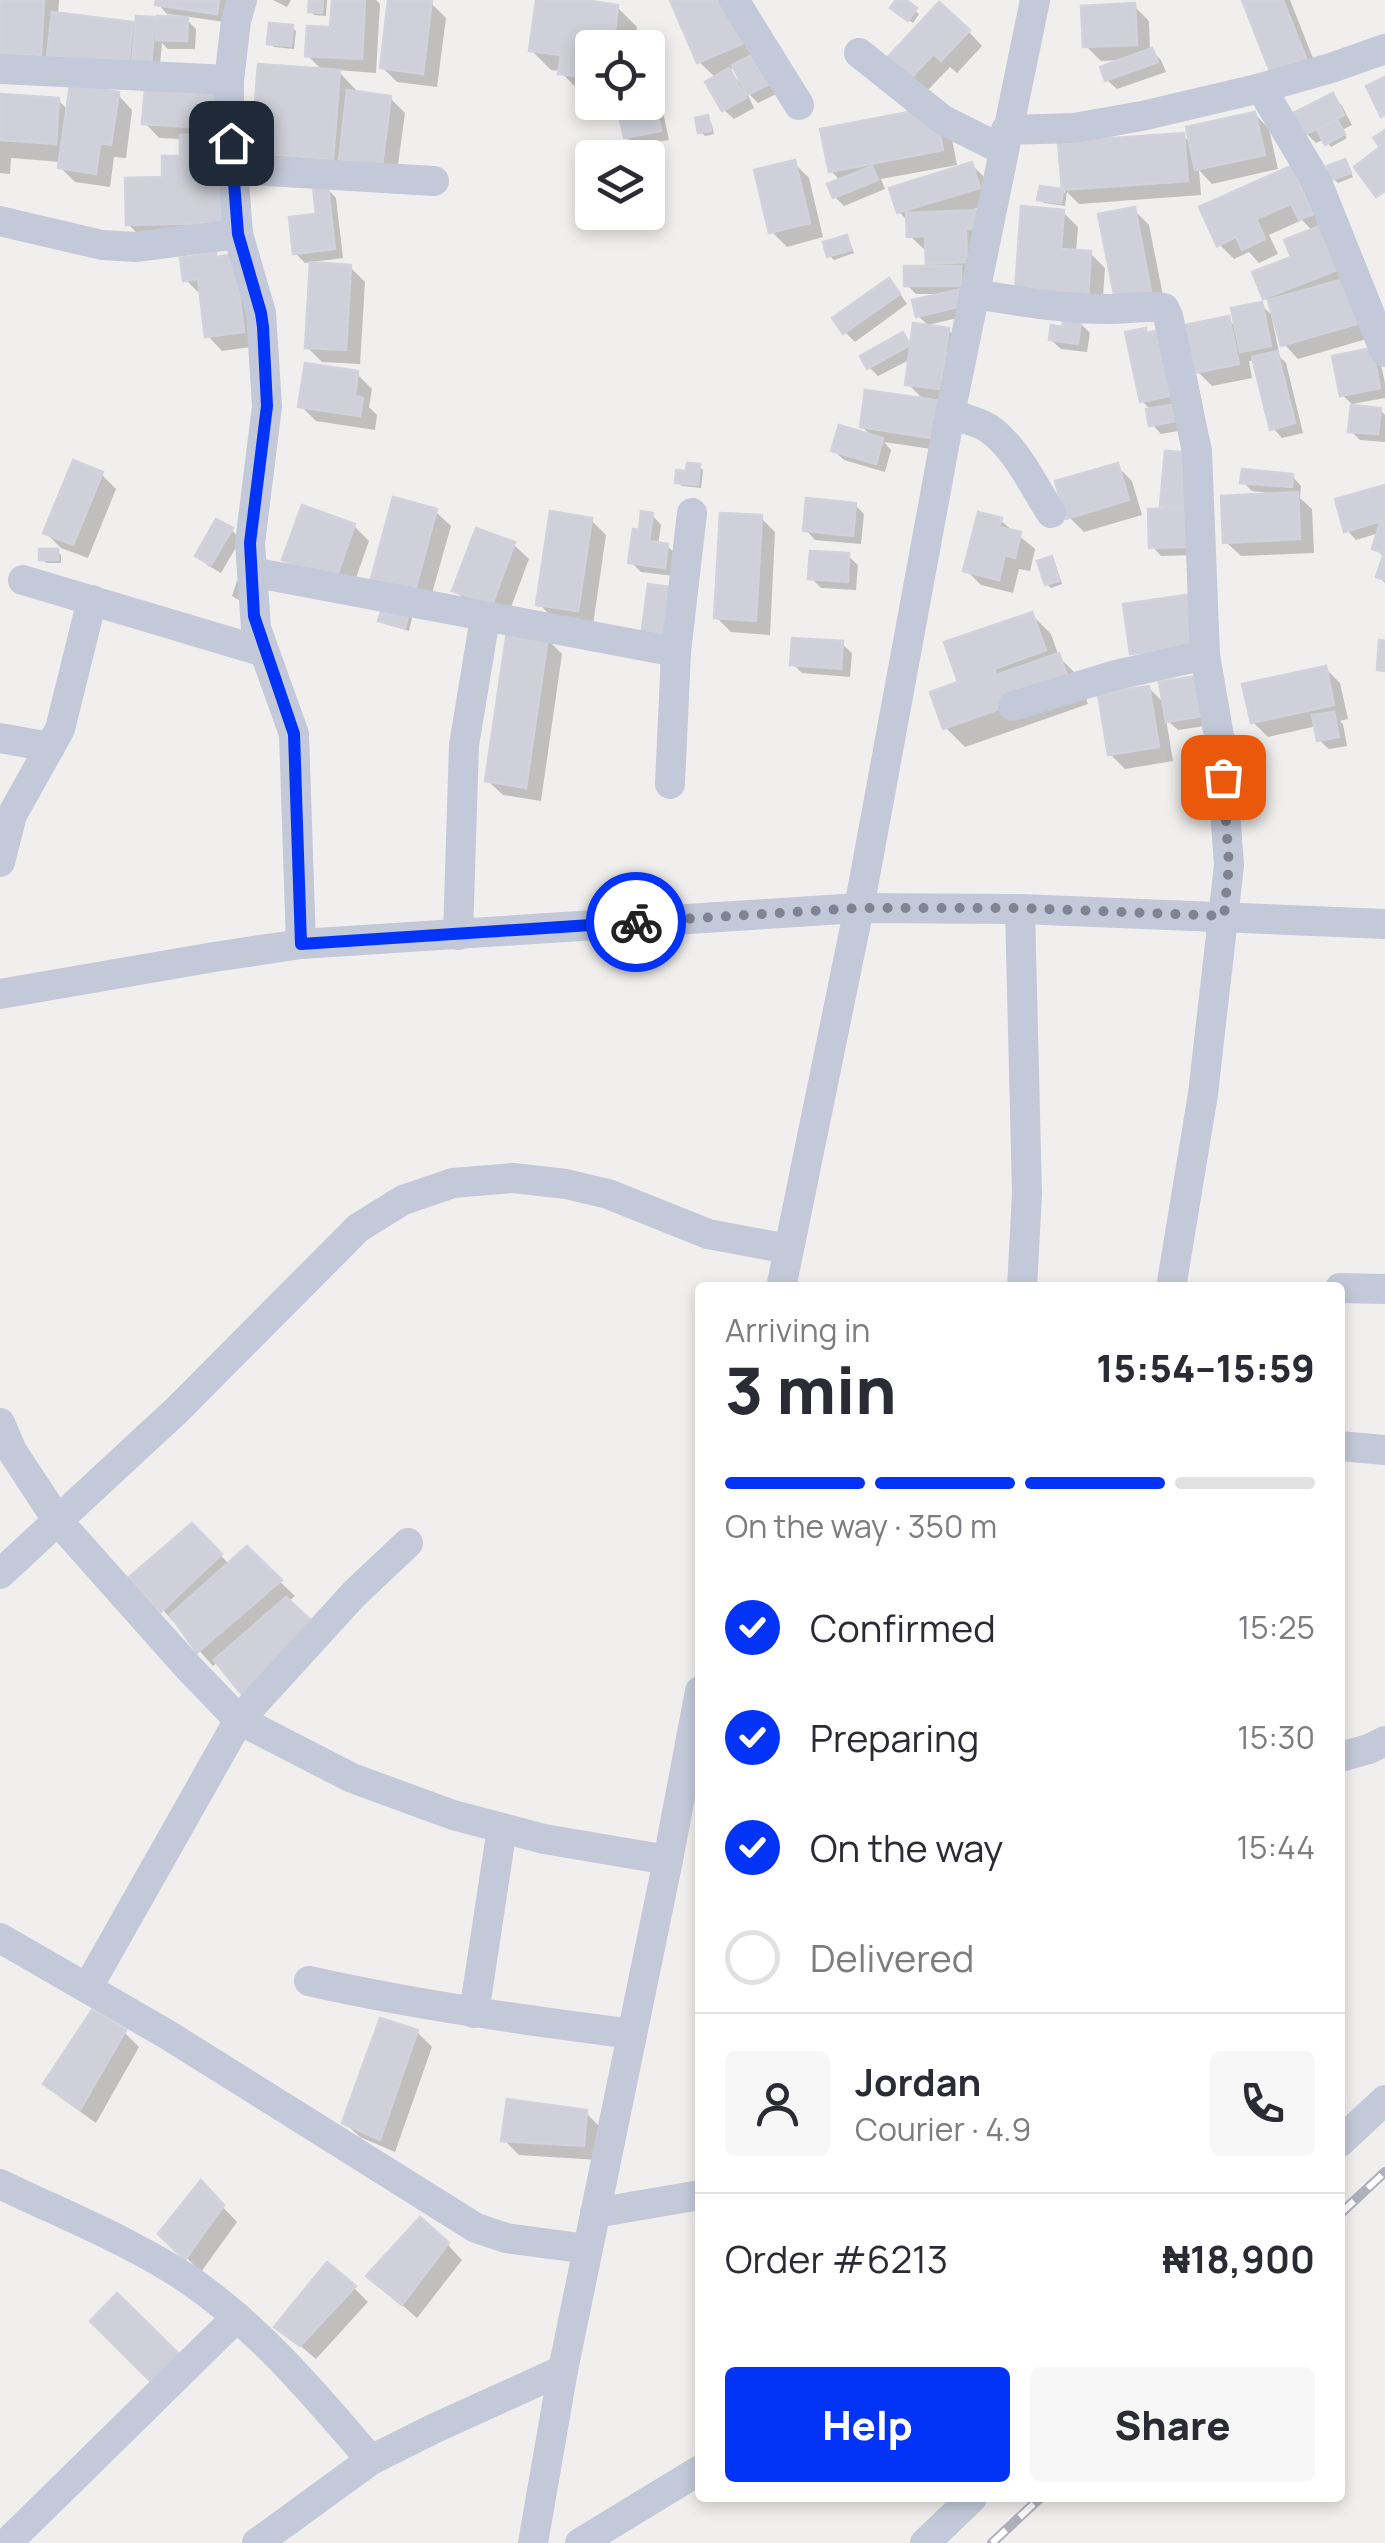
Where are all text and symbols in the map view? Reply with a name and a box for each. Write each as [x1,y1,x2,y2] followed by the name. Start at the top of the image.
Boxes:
[575,30,665,230] map controls
[575,30,665,120] button: locate
[189,101,274,186] pin
[204,116,259,171] icon: home
[575,140,665,230] button: layers
[1181,735,1266,820] pin
[1196,750,1251,805] icon: bag
[586,872,686,972] courier
[609,895,664,950] icon: bike
[725,1308,870,1352] text: Arriving in
[1096,1341,1315,1393] text: 15:54–15:59
[725,1345,897,1434] text: 3 min
[725,1504,997,1548] text: On the way · 350 m
[725,1600,780,1655] icon: check
[810,1601,996,1653] text: Confirmed
[1238,1605,1315,1649] text: 15:25
[725,1710,780,1765] icon: check
[810,1711,979,1763] text: Preparing
[1237,1715,1315,1759] text: 15:30
[725,1820,780,1875] icon: check
[810,1821,1003,1873] text: On the way
[1236,1825,1315,1869] text: 15:44
[810,1931,974,1983] text: Delivered
[725,2051,830,2156] button: person
[1210,2051,1315,2156] button: phone
[855,2055,981,2107] text: Jordan
[855,2107,1031,2151] text: Courier · 4.9
[725,2232,948,2284] text: Order #6213
[1162,2232,1315,2284] text: ₦18,900
[725,2367,1010,2482] button: Help
[1030,2367,1315,2482] button: Share

